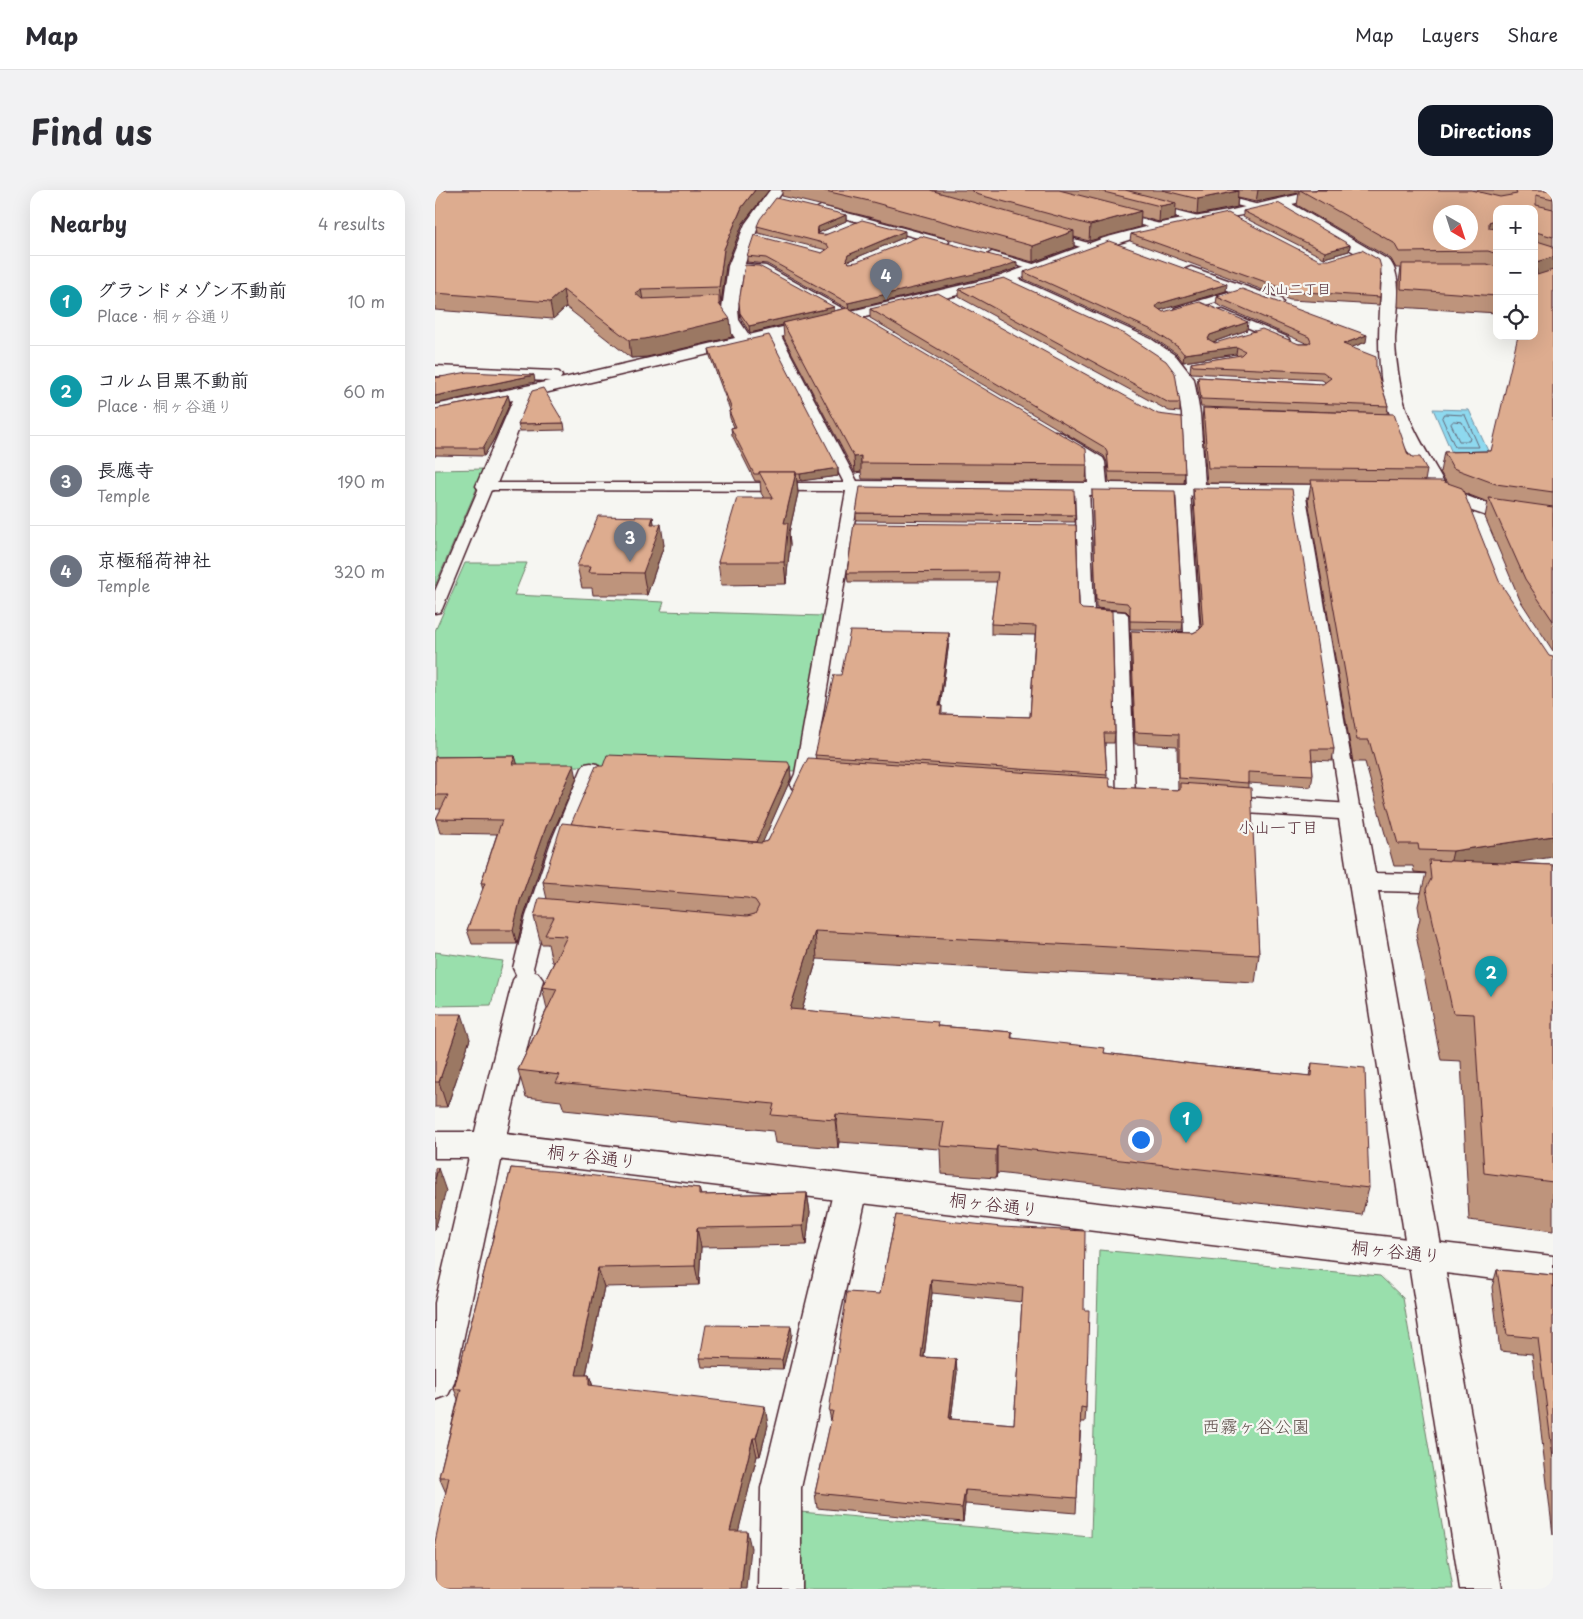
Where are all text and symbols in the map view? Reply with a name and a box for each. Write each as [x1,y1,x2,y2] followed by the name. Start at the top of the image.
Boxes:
[25,17,78,53] text: Map
[1355,21,1394,48] text: Map
[1422,21,1479,48] text: Layers
[1507,21,1558,48] text: Share
[30,104,152,157] text: Find us
[1418,105,1553,156] button: Directions
[1433,205,1478,250] north arrow
[1493,205,1538,340] map controls
[1493,205,1538,250] button: +
[50,207,127,239] text: Nearby
[318,211,385,235] text: 4 results
[1493,250,1538,295] button: −
[870,259,902,300] pin: 4
[97,275,287,303] text: グランドメゾン不動前
[1261,278,1331,299] district label: 小山二丁目
[62,289,70,313] text: 1
[348,289,385,313] text: 10 m
[1493,295,1538,340] button: locate
[97,303,233,327] text: Place · 桐ヶ谷通り
[97,365,249,393] text: コルム目黒不動前
[60,379,72,403] text: 2
[343,379,385,403] text: 60 m
[97,393,233,417] text: Place · 桐ヶ谷通り
[97,455,154,483] text: 長應寺
[61,469,71,493] text: 3
[337,469,385,493] text: 190 m
[97,483,150,507] text: Temple
[614,521,646,562] pin: 3
[97,545,211,573] text: 京極稲荷神社
[61,559,71,583] text: 4
[334,559,385,583] text: 320 m
[97,573,150,597] text: Temple
[1238,814,1318,838] district label: 小山一丁目
[1475,956,1507,997] pin: 2
[1170,1102,1202,1143] pin: 1
[1128,1127,1154,1153] your location
[546,1137,638,1174] street label: 桐ヶ谷通り
[948,1185,1040,1222] street label: 桐ヶ谷通り
[1350,1232,1442,1269] street label: 桐ヶ谷通り
[1202,1412,1310,1439] park label: 西霧ヶ谷公園

